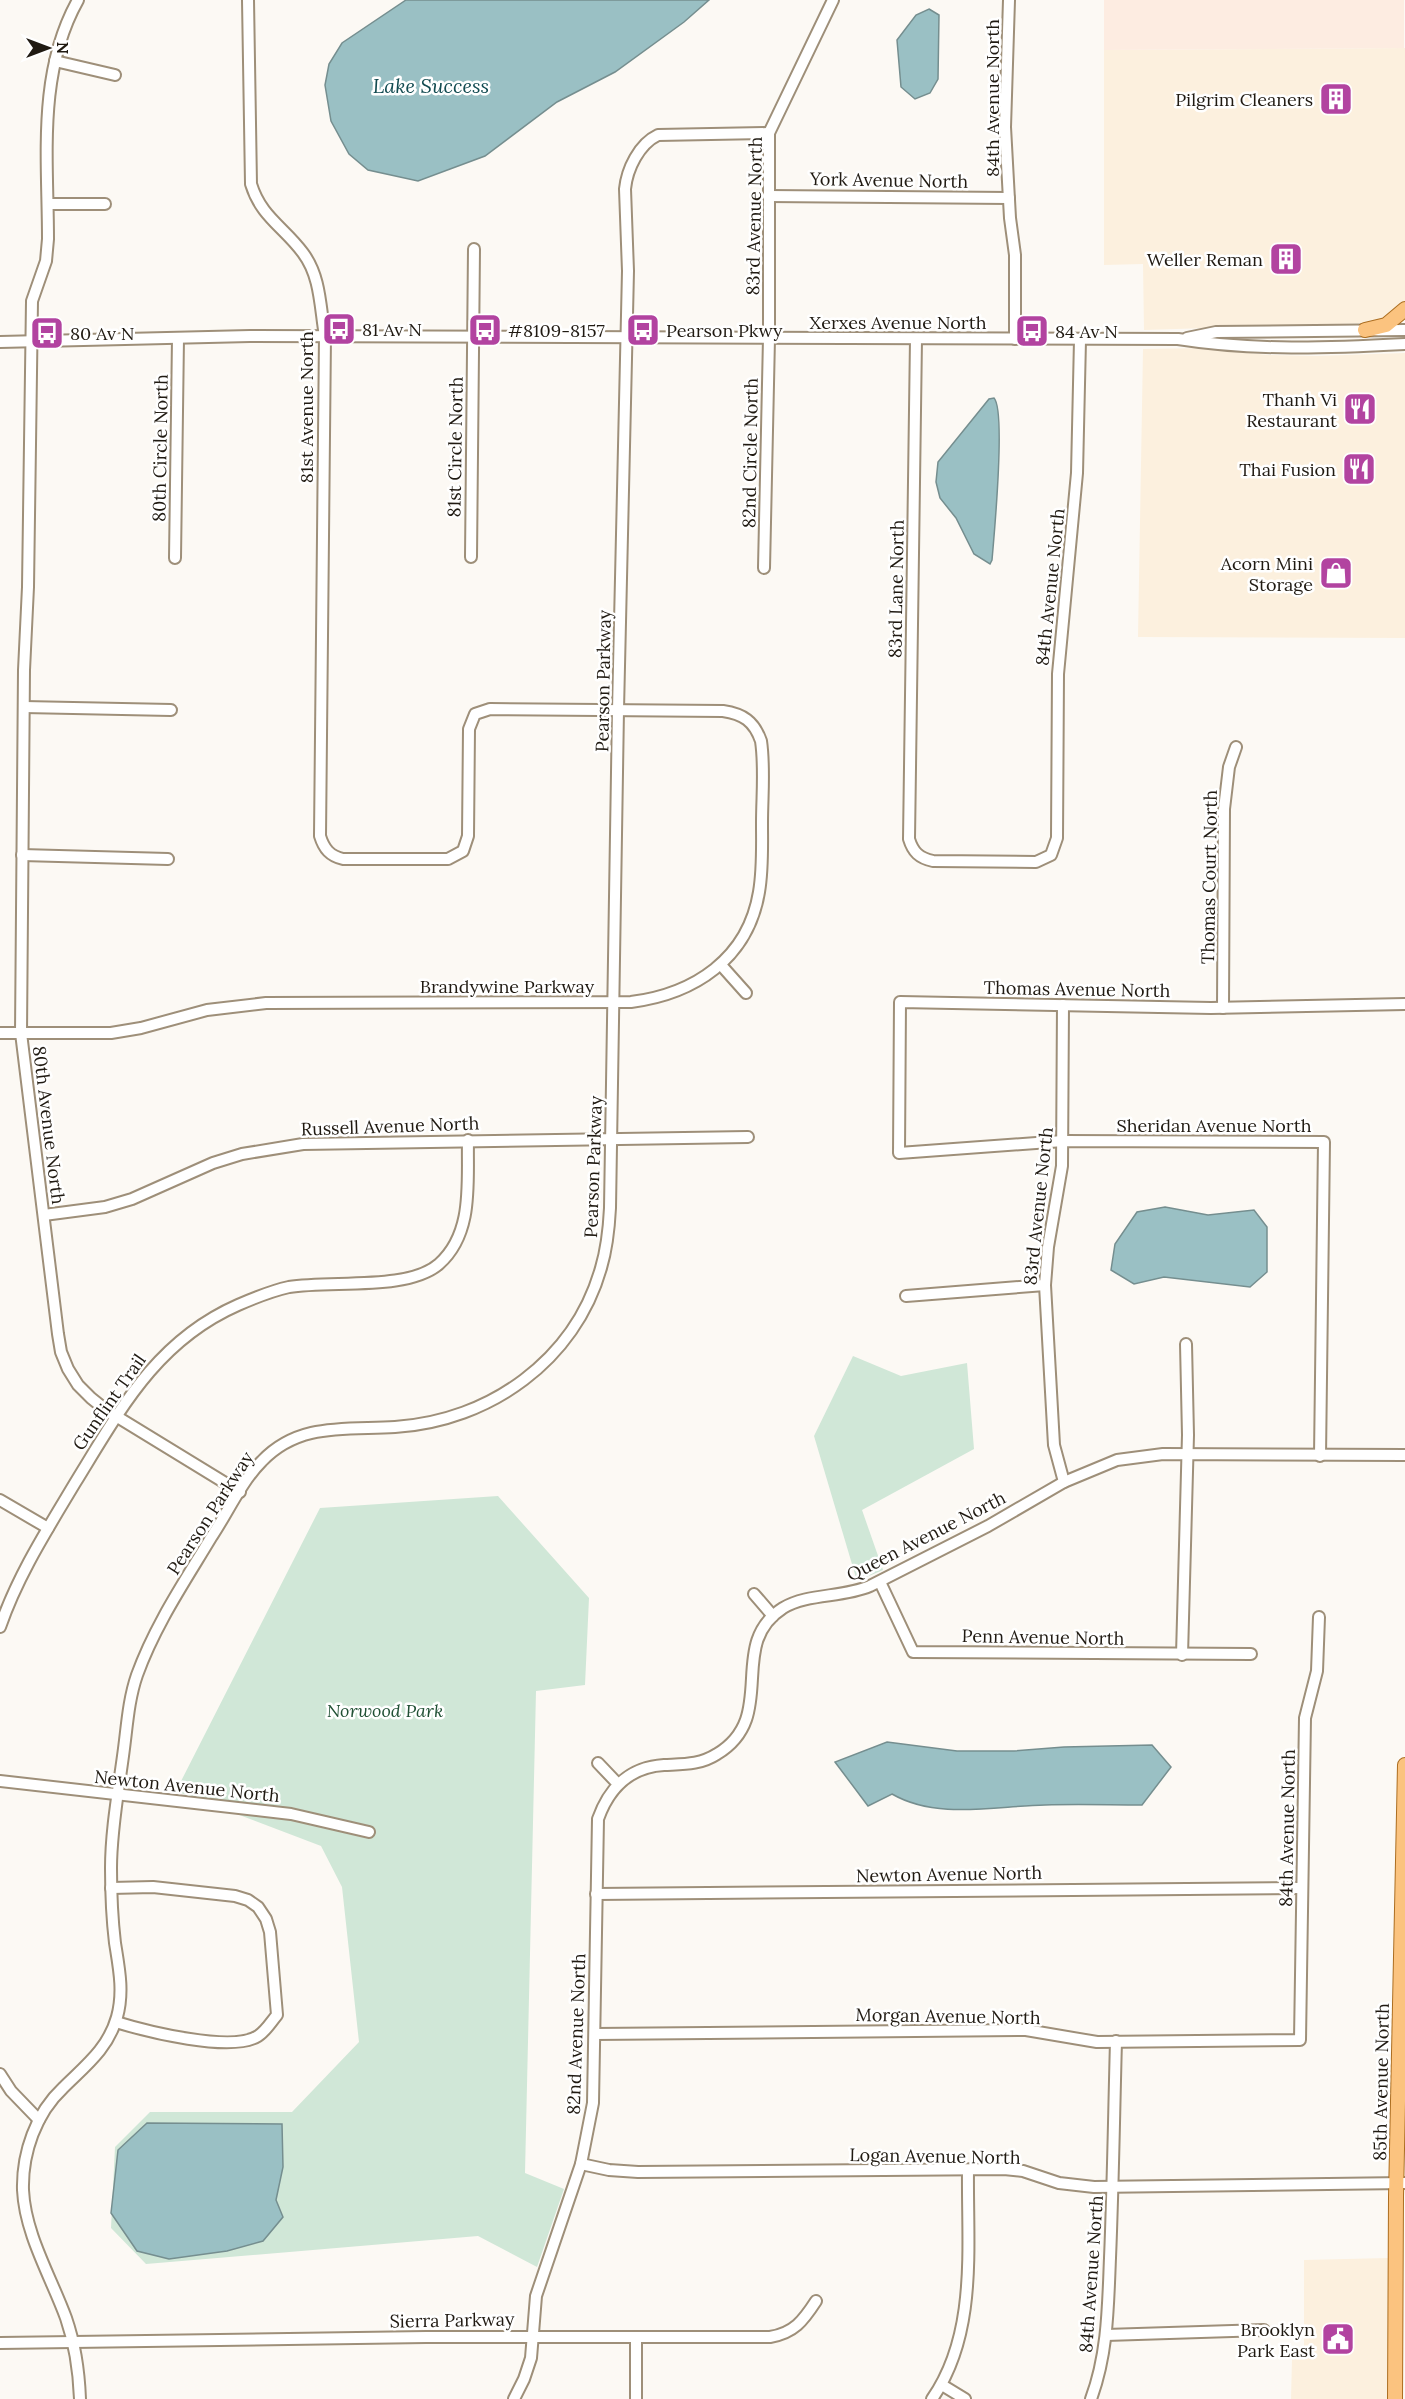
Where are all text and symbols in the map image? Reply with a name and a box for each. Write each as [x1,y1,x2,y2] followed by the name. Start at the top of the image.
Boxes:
[18,18,78,78] north arrow
[981,19,1004,177] street label: 84th Avenue North
[53,42,73,54] text: N
[373,73,489,98] water label: Lake Success
[1318,81,1354,117] building icon: Pilgrim Cleaners
[1175,88,1313,111] place label: Pilgrim Cleaners
[741,136,767,296] street label: 83rd Avenue North
[809,167,969,193] street label: York Avenue North
[1268,241,1304,277] building icon: Weller Reman
[1147,248,1263,271] place label: Weller Reman
[321,311,357,347] bus stop icon: 81 Av N
[809,311,987,334] street label: Xerxes Avenue North
[467,312,503,348] bus stop icon: #8109-8157
[625,312,661,348] bus stop icon: Pearson Pkwy
[1014,313,1050,349] bus stop icon: 84 Av N
[29,315,65,351] bus stop icon: 80 Av N
[362,318,422,341] place label: 81 Av N
[508,319,605,342] place label: #8109-8157
[666,319,783,342] place label: Pearson Pkwy
[1055,320,1118,343] place label: 84 Av N
[70,322,134,345] place label: 80 Av N
[295,331,318,483] street label: 81st Avenue North
[147,374,173,522] street label: 80th Circle North
[442,376,468,518] street label: 81st Circle North
[737,377,763,528] street label: 82nd Circle North
[1246,388,1337,432] place label: Thanh Vi Restaurant
[1342,391,1378,427] restaurant icon: Thanh Vi Restaurant
[1341,451,1377,487] restaurant icon: Thai Fusion
[1239,458,1336,481] place label: Thai Fusion
[1030,507,1070,667] street label: 84th Avenue North
[883,519,909,658] street label: 83rd Lane North
[1220,552,1313,596] place label: Acorn Mini Storage
[1318,555,1354,591] shop icon: Acorn Mini Storage
[590,609,616,752] street label: Pearson Parkway
[1196,789,1222,964] street label: Thomas Court North
[420,975,595,998] street label: Brandywine Parkway
[983,976,1171,1002] street label: Thomas Avenue North
[28,1045,70,1206] street label: 80th Avenue North
[579,1095,607,1239] street label: Pearson Parkway
[300,1111,480,1141] street label: Russell Avenue North
[1117,1114,1312,1137] street label: Sheridan Avenue North
[1018,1126,1058,1286] street label: 83rd Avenue North
[67,1349,151,1455] street label: Gunflint Trail
[162,1447,259,1579] street label: Pearson Parkway
[842,1486,1010,1586] street label: Queen Avenue North
[961,1624,1125,1650] street label: Penn Avenue North
[327,1699,443,1722] park label: Norwood Park
[1274,1749,1300,1907] street label: 84th Avenue North
[93,1765,281,1807] street label: Newton Avenue North
[856,1861,1043,1887] street label: Newton Avenue North
[562,1953,590,2115] street label: 82nd Avenue North
[855,2003,1041,2029] street label: Morgan Avenue North
[1368,2003,1394,2161] street label: 85th Avenue North
[849,2143,1021,2169] street label: Logan Avenue North
[1074,2194,1108,2354] street label: 84th Avenue North
[389,2307,515,2333] street label: Sierra Parkway
[1237,2318,1315,2362] place label: Brooklyn Park East
[1320,2321,1356,2357] public building icon: Brooklyn Park East

